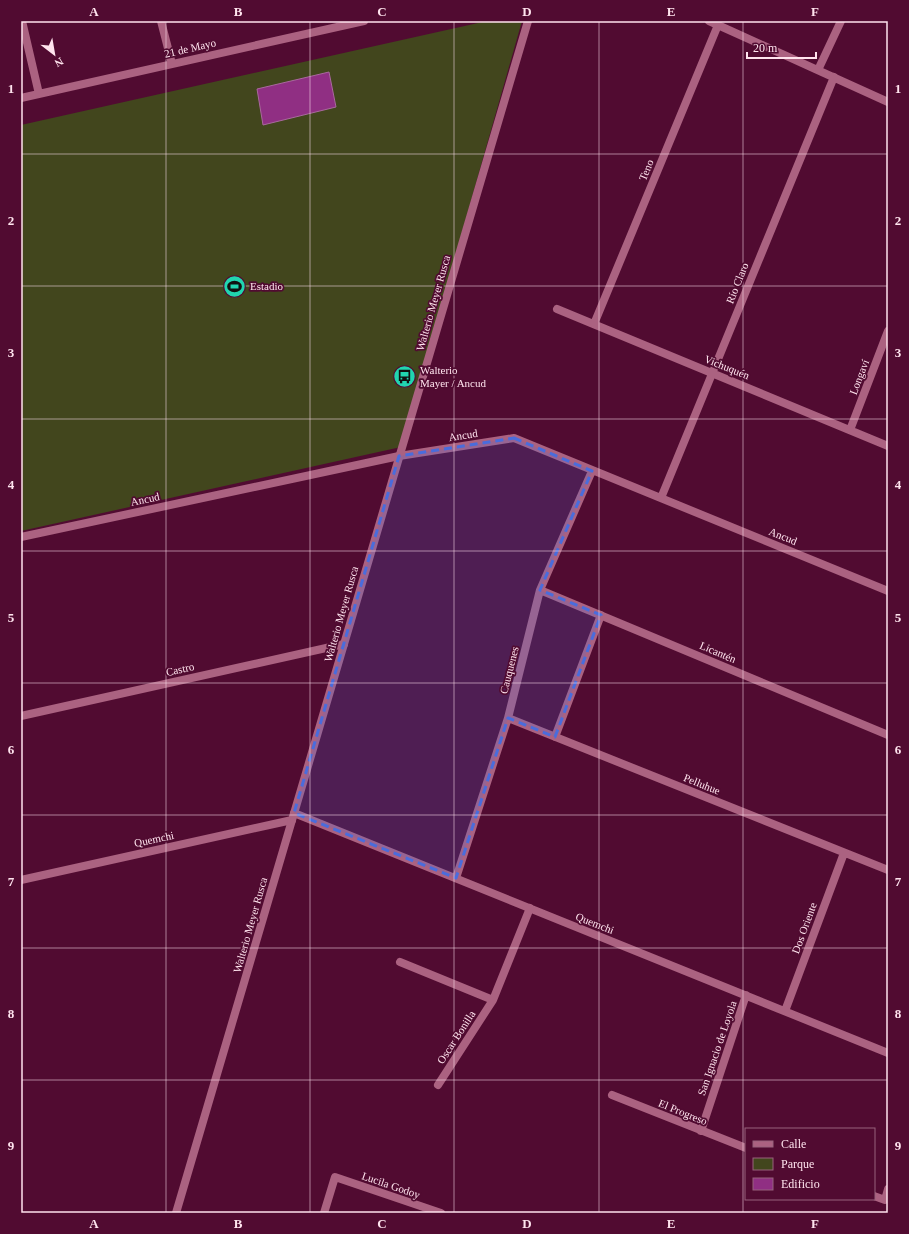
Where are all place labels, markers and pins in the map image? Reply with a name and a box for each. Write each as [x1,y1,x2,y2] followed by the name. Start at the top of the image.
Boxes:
[221,273,247,299] sports icon: Estadio
[250,280,283,292] place label: Estadio
[391,363,417,389] bus stop icon: Walterio Mayer / Ancud
[420,364,486,389] place label: Walterio Mayer / Ancud

